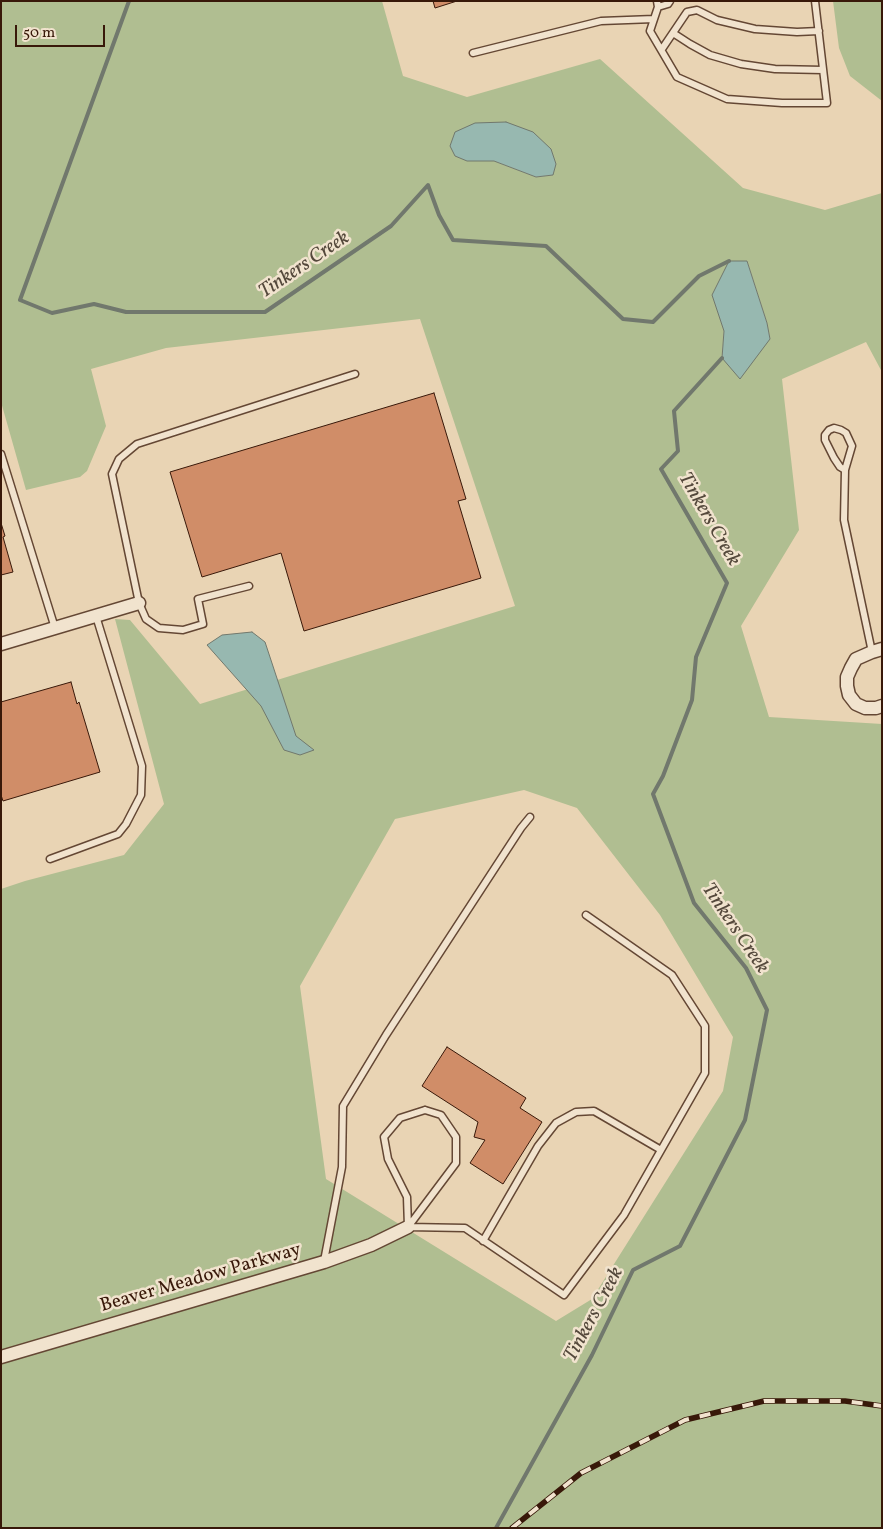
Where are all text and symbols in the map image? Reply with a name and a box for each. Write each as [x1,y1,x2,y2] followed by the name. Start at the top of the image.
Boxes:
[18,15,108,47] scale bar
[23,23,55,44] text: 50 m
[255,227,355,305] water label: Tinkers Creek
[672,469,744,571] water label: Tinkers Creek
[695,879,773,979] water label: Tinkers Creek
[98,1239,304,1319] street label: Beaver Meadow Parkway
[560,1264,630,1366] water label: Tinkers Creek

